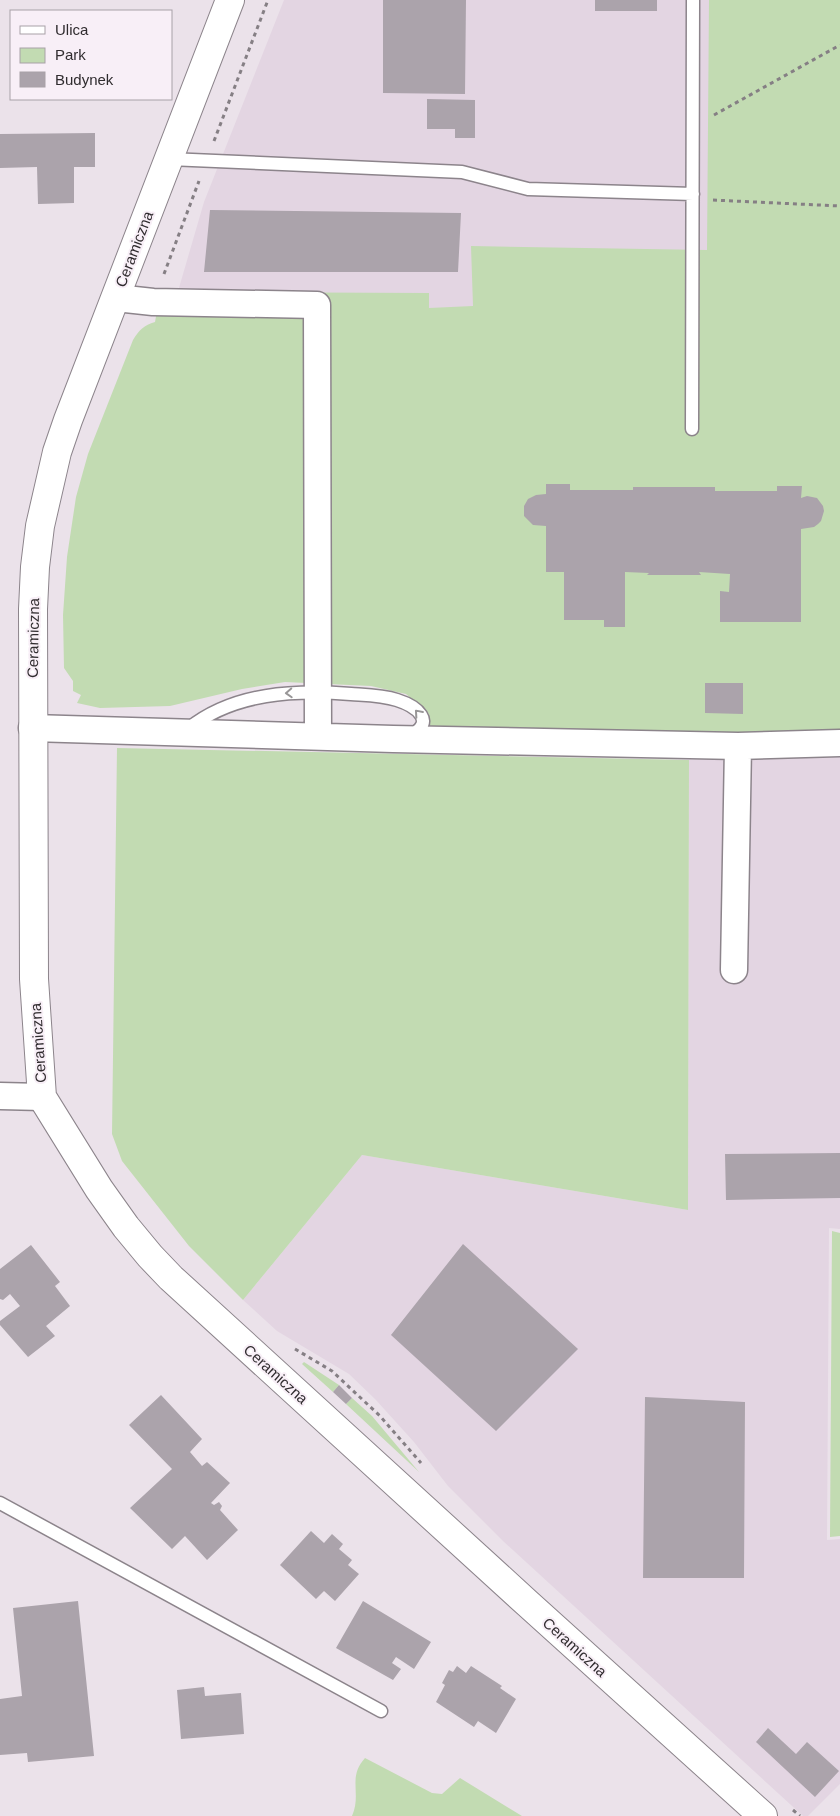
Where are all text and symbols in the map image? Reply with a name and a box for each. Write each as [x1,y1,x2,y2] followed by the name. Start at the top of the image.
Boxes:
[10,10,172,100] legend
[55,21,89,38] text: Ulica
[55,46,86,63] text: Park
[55,71,114,88] text: Budynek
[112,208,157,289] street label: Ceramiczna
[24,597,42,678] street label: Ceramiczna
[285,688,293,699] one-way arrow
[414,709,423,718] one-way arrow
[27,1002,49,1084] street label: Ceramiczna
[241,1341,312,1408] street label: Ceramiczna
[540,1614,611,1681] street label: Ceramiczna

